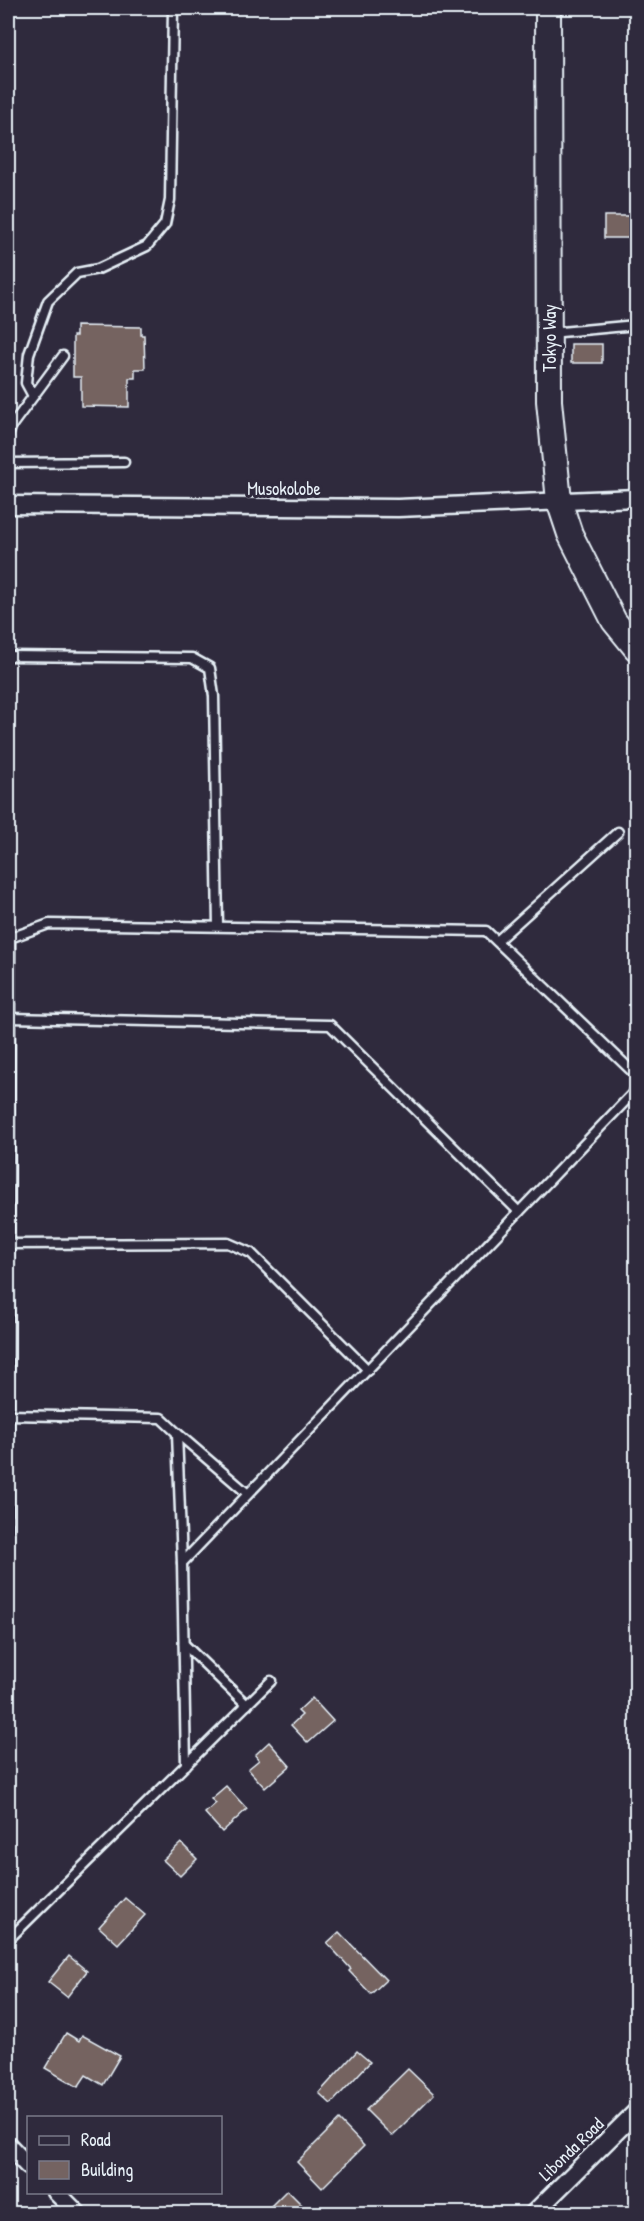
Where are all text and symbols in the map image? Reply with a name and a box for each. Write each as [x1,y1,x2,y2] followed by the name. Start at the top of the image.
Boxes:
[537,304,562,372] street label: Tokyo Way
[247,476,321,501] street label: Musokolobe
[533,2112,609,2186] street label: Libonda Road
[27,2116,222,2194] legend
[81,2127,111,2152] text: Road
[81,2157,133,2182] text: Building

